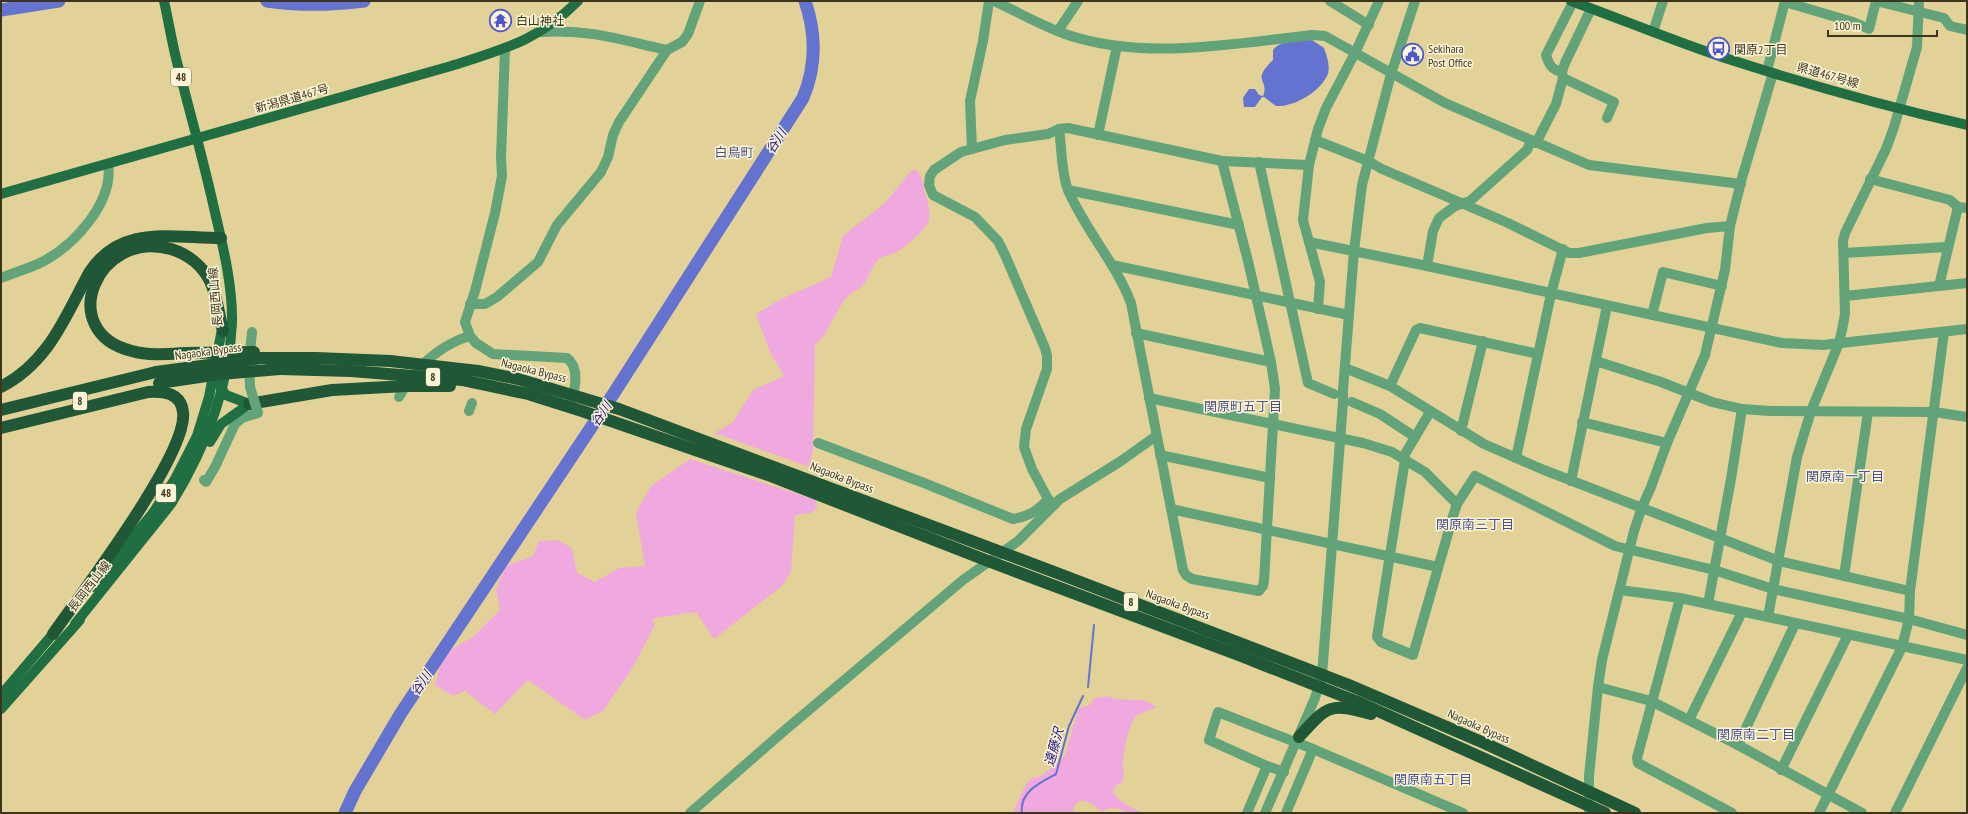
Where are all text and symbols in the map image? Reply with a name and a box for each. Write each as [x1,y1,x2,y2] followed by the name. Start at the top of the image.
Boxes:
[487,7,513,33] temple icon: 白山神社
[1828,12,1937,38] scale bar
[516,13,564,28] place label: 白山神社
[1834,18,1861,33] text: 100 m
[1706,36,1732,62] bus stop icon: 関原2丁目
[1428,41,1472,70] place label: Sekihara Post Office
[1400,42,1426,68] public building icon: Sekihara Post Office
[1734,42,1787,57] place label: 関原2丁目
[1795,59,1861,91] street label: 県道467号線
[171,68,191,86] road number: 48
[253,80,331,116] street label: 新潟県道467号
[762,124,791,157] water label: 谷川
[714,144,754,161] district label: 白鳥町
[205,266,225,328] street label: 長岡西山線
[174,339,242,363] street label: Nagaoka Bypass
[500,355,568,385] street label: Nagaoka Bypass
[426,368,440,386] road number: 8
[73,392,87,410] road number: 8
[587,397,616,430] water label: 谷川
[1204,398,1282,415] district label: 関原町五丁目
[808,458,876,496] street label: Nagaoka Bypass
[1806,468,1884,485] district label: 関原南一丁目
[156,484,176,502] road number: 48
[1436,516,1514,533] district label: 関原南三丁目
[65,558,113,614] street label: 長岡西山線
[1144,586,1212,622] street label: Nagaoka Bypass
[1124,593,1138,611] road number: 8
[407,666,436,699] water label: 谷川
[1445,706,1513,746] street label: Nagaoka Bypass
[1040,724,1068,768] water label: 遠藤沢
[1717,726,1795,743] district label: 関原南二丁目
[1394,771,1472,788] district label: 関原南五丁目

